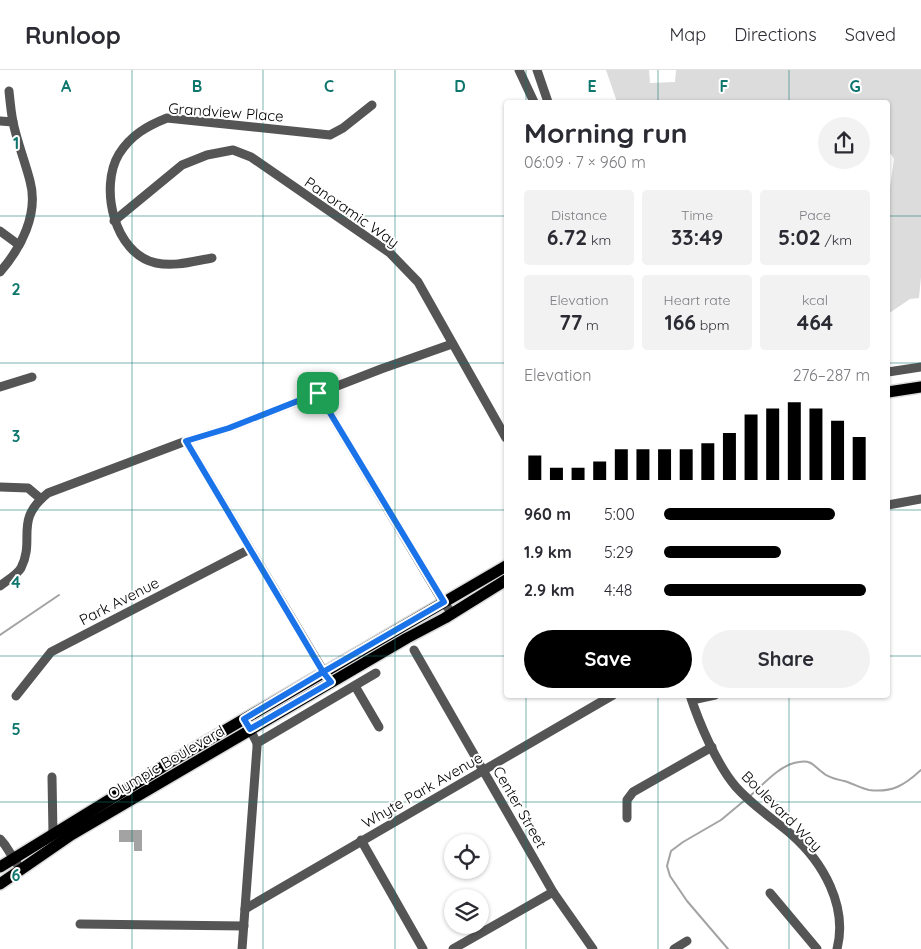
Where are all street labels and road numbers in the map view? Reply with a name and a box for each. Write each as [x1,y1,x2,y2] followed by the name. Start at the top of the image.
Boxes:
[168,98,284,126] street label: Grandview Place
[301,172,403,252] street label: Panoramic Way
[76,573,162,629] street label: Park Avenue
[104,721,228,803] street label: Olympic Boulevard
[358,748,486,832] street label: Whyte Park Avenue
[489,763,551,851] street label: Center Street
[738,767,826,855] street label: Boulevard Way

